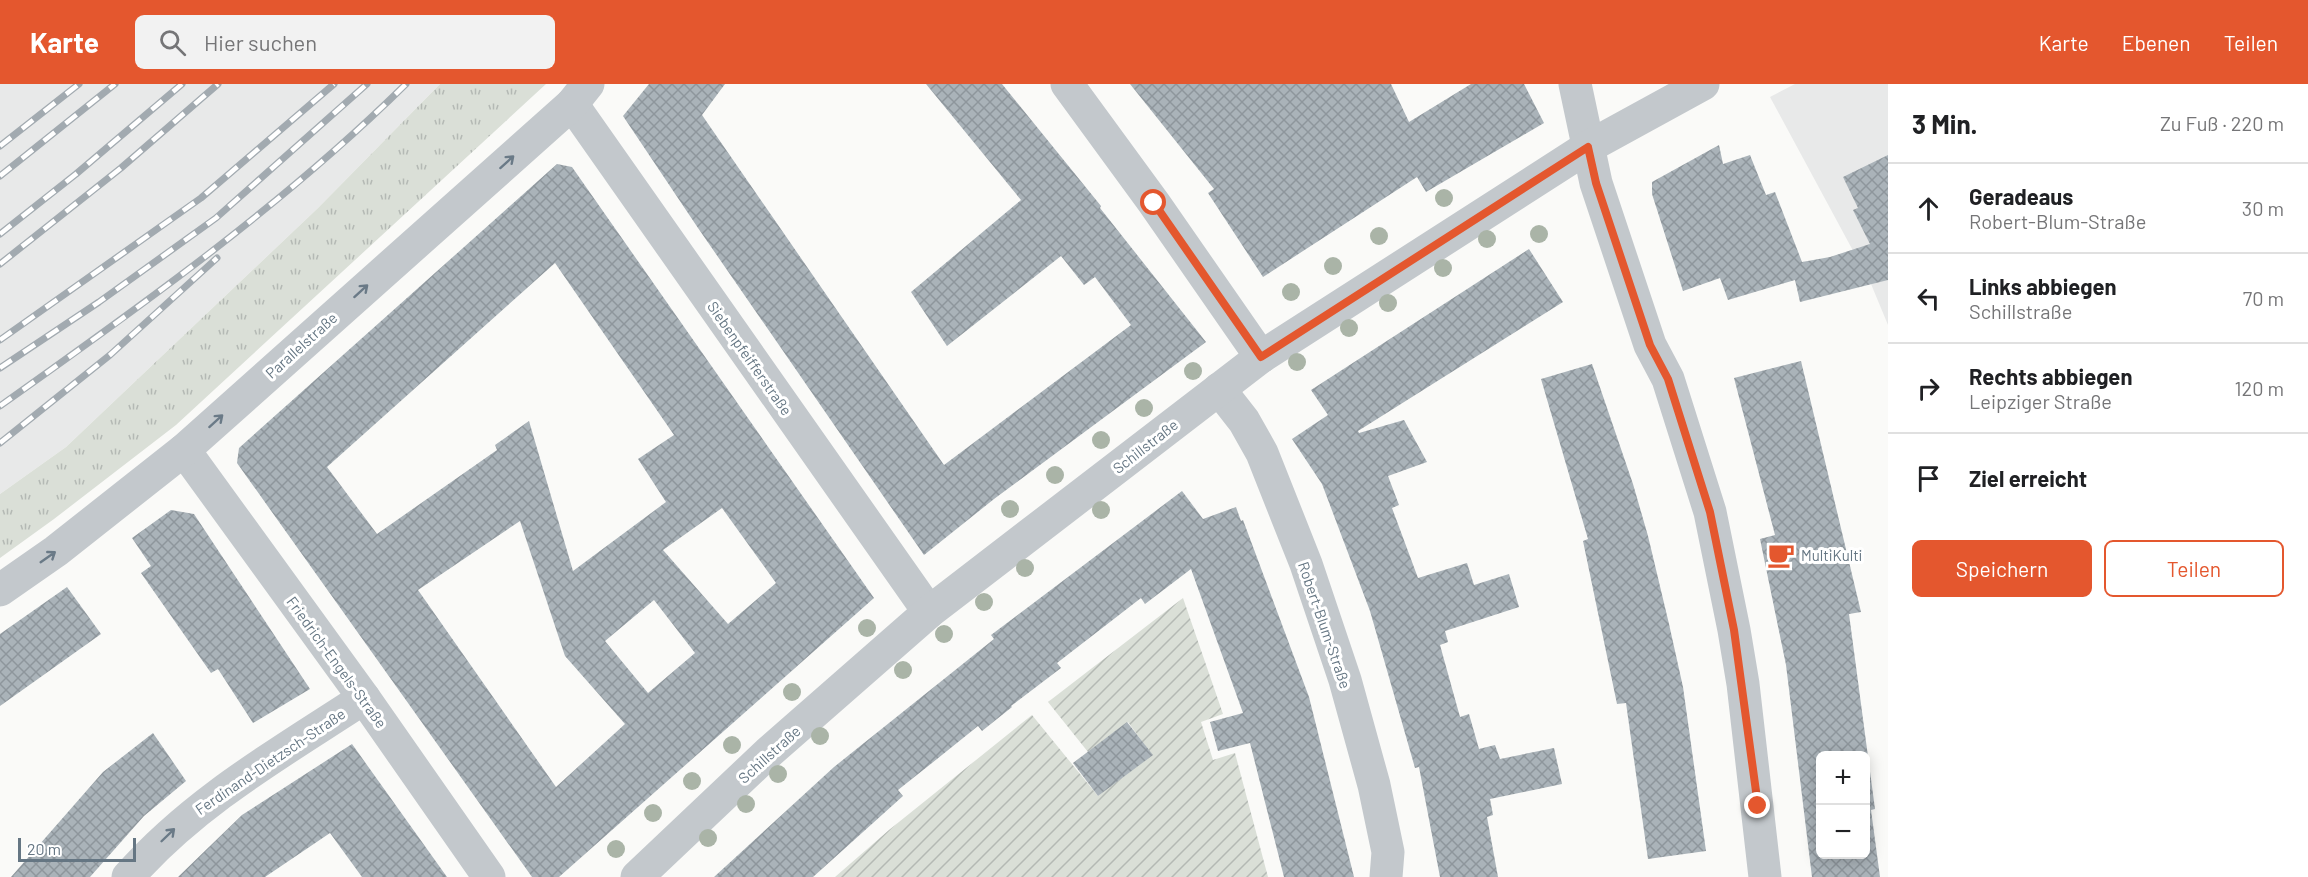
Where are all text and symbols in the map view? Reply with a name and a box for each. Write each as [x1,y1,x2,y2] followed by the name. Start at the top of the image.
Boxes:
[135,15,555,69] search box
[30,25,99,59] text: Karte
[156,26,189,59] icon: search
[204,29,317,55] text: Hier suchen
[2039,30,2089,55] text: Karte
[2122,30,2191,55] text: Ebenen
[2224,30,2278,55] text: Teilen
[1912,108,1978,139] text: 3 Min.
[2160,111,2284,135] text: Zu Fuß · 220 m
[499,155,514,169] one-way arrow
[1969,183,2073,209] text: Geradeaus
[1140,189,1166,215] route start
[1912,192,1945,225] icon: ahead
[2242,196,2284,220] text: 30 m
[1969,209,2146,233] text: Robert-Blum-Straße
[1969,273,2117,299] text: Links abbiegen
[1912,282,1945,315] icon: left
[354,284,369,298] one-way arrow
[2243,286,2284,310] text: 70 m
[704,298,796,418] street label: Siebenpfeifferstraße
[1969,299,2072,323] text: Schillstraße
[262,308,340,382] street label: Parallelstraße
[1969,363,2132,389] text: Rechts abbiegen
[1912,372,1945,405] icon: right
[2234,376,2284,400] text: 120 m
[1969,389,2112,413] text: Leipziger Straße
[208,414,223,428] one-way arrow
[1109,415,1181,477] street label: Schillstraße
[1912,462,1945,495] icon: arrive
[1969,465,2087,491] text: Ziel erreicht
[1766,540,1796,570] cafe icon: MultiKulti
[1912,540,2092,597] button: Speichern
[2104,540,2284,597] button: Teilen
[1801,546,1862,564] place label: MultiKulti
[39,551,55,563] one-way arrow
[1295,559,1355,691] street label: Robert-Blum-Straße
[283,593,391,731] street label: Friedrich-Engels-Straße
[192,704,348,818] street label: Ferdinand-Dietzsch-Straße
[734,721,804,787] street label: Schillstraße
[1816,751,1870,859] map controls
[1816,751,1870,805] button: +
[1744,792,1770,818] route end
[1816,805,1870,859] button: −
[161,828,176,842] one-way arrow
[18,835,136,862] scale bar
[27,839,61,858] text: 20 m

